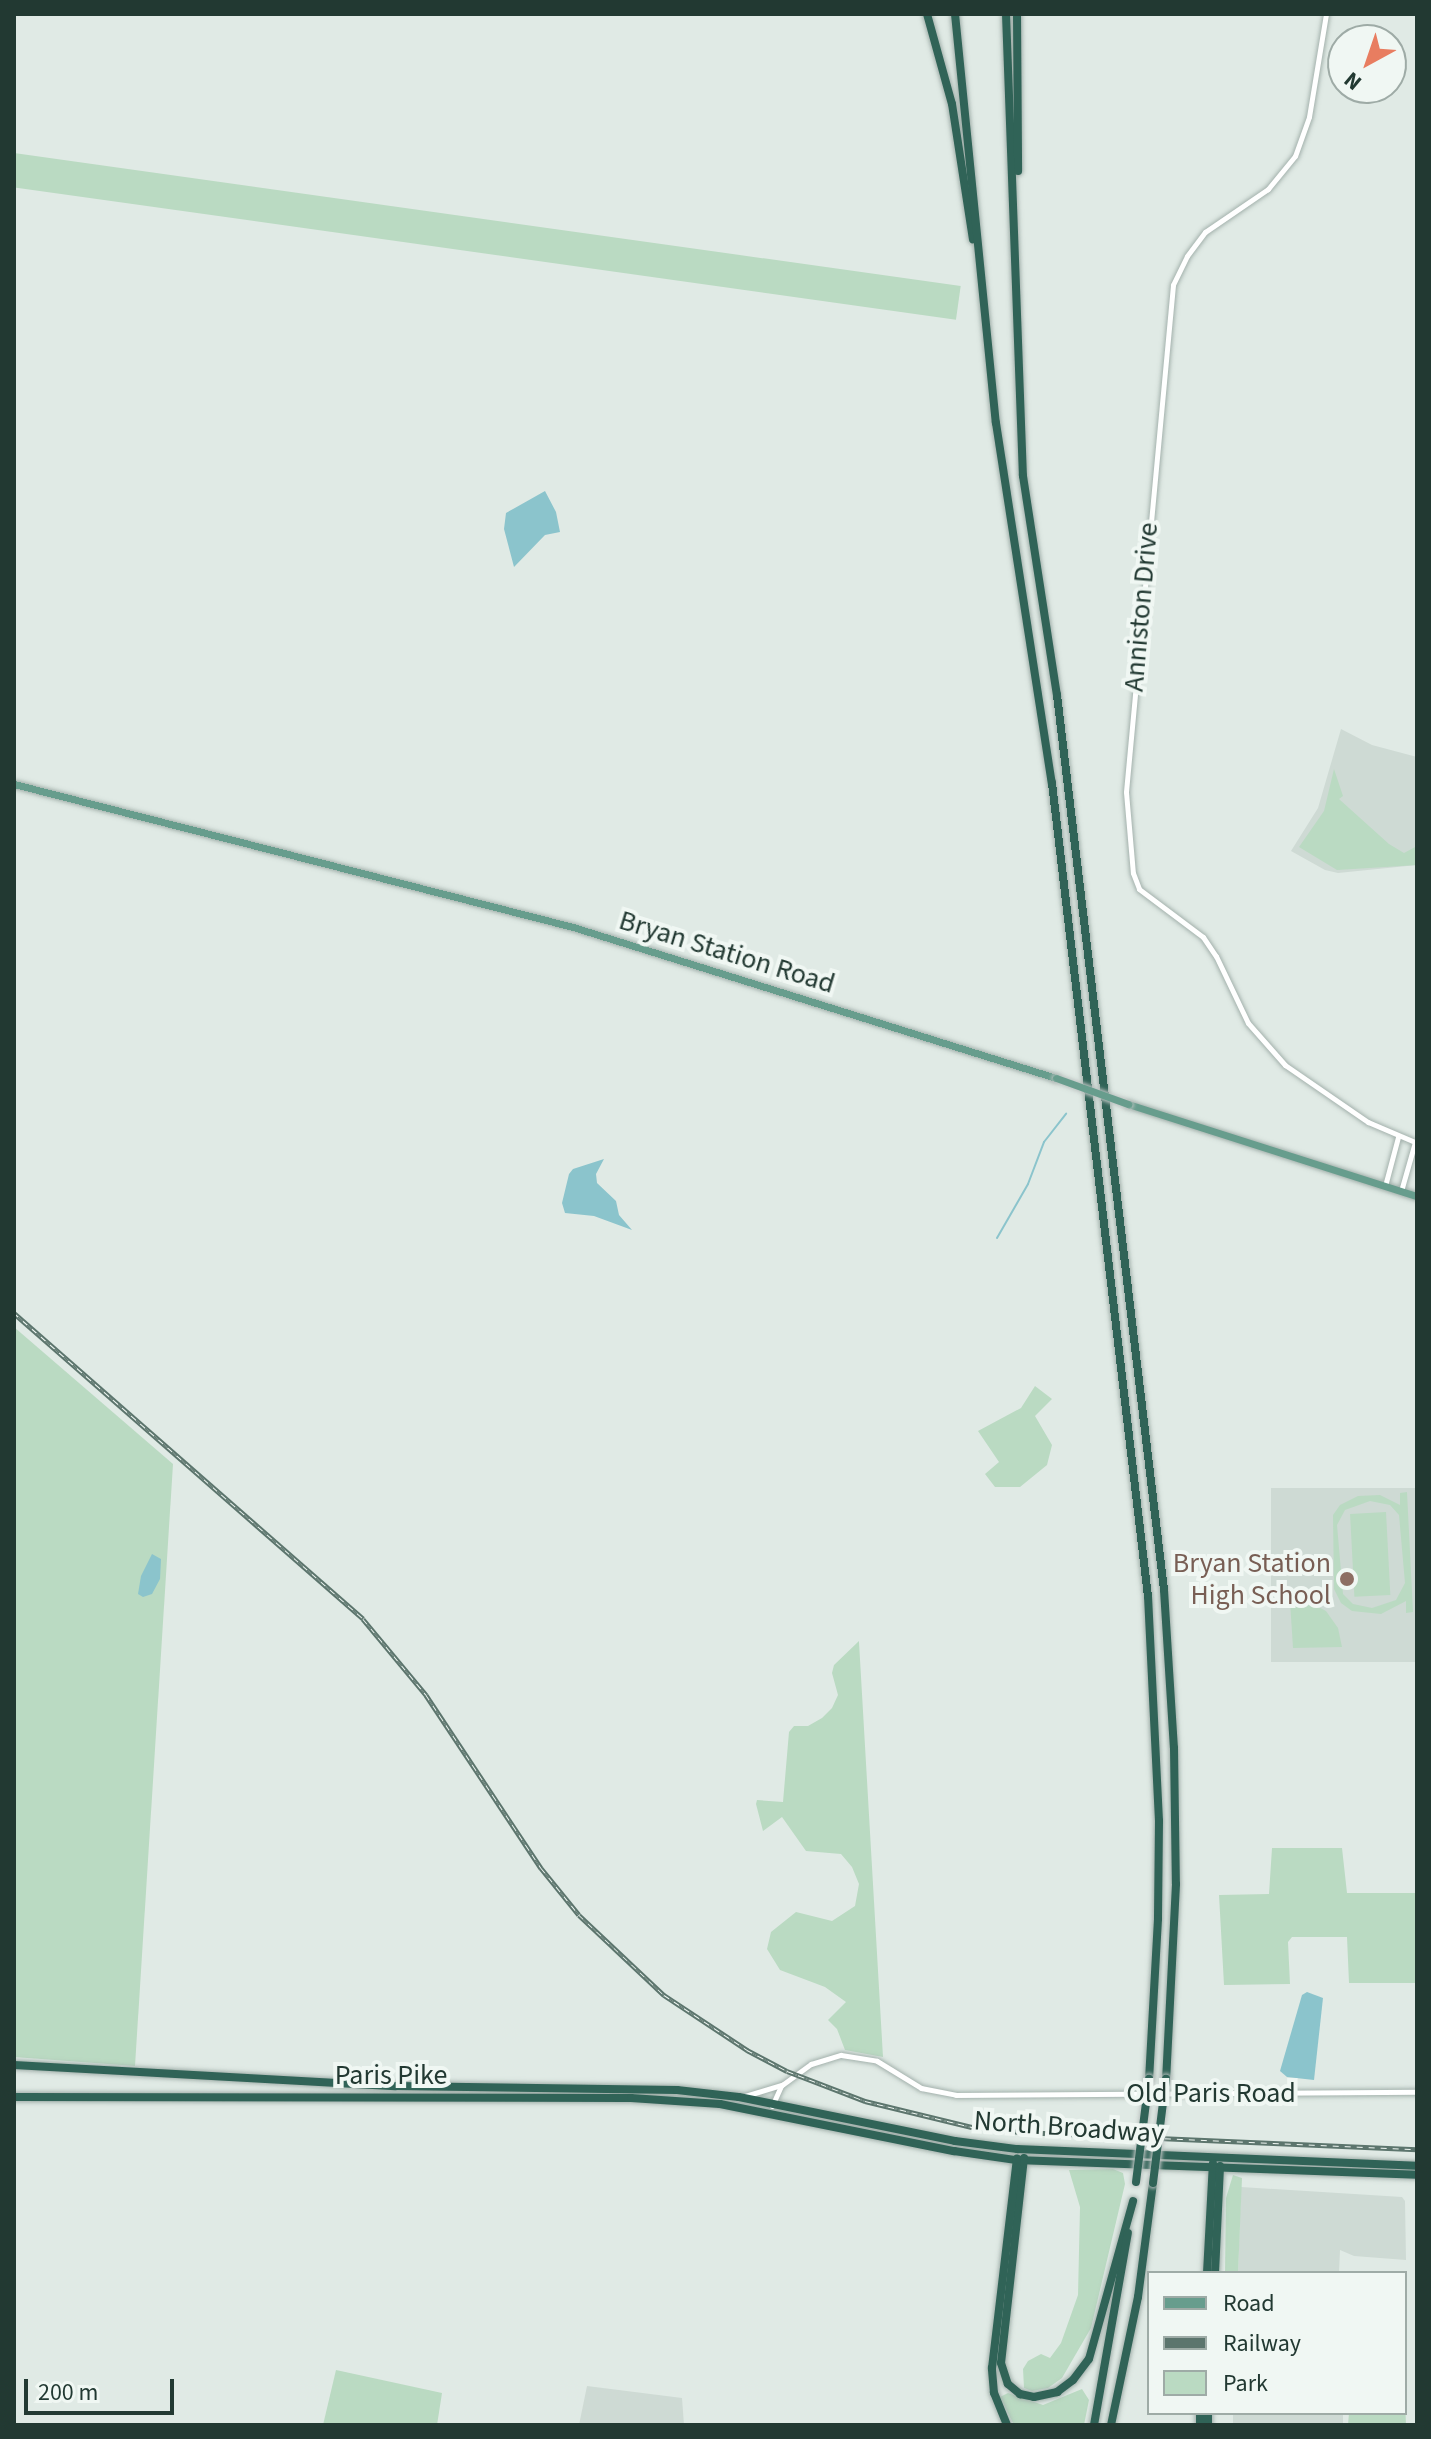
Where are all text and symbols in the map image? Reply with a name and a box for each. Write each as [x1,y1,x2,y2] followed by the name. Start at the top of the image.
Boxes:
[1327,24,1407,104] north arrow
[1337,64,1369,98] text: N
[1117,521,1165,693] street label: Anniston Drive
[615,903,839,1001] street label: Bryan Station Road
[1173,1546,1331,1612] place label: Bryan Station High School
[1338,1570,1356,1588] marker: Bryan Station High School
[335,2058,447,2092] street label: Paris Pike
[1126,2076,1296,2110] street label: Old Paris Road
[973,2104,1165,2150] street label: North Broadway
[1147,2271,1407,2415] legend
[1223,2286,1275,2321] text: Road
[1223,2326,1301,2361] text: Railway
[28,2363,178,2413] scale bar
[1223,2366,1268,2401] text: Park
[38,2375,98,2410] text: 200 m

